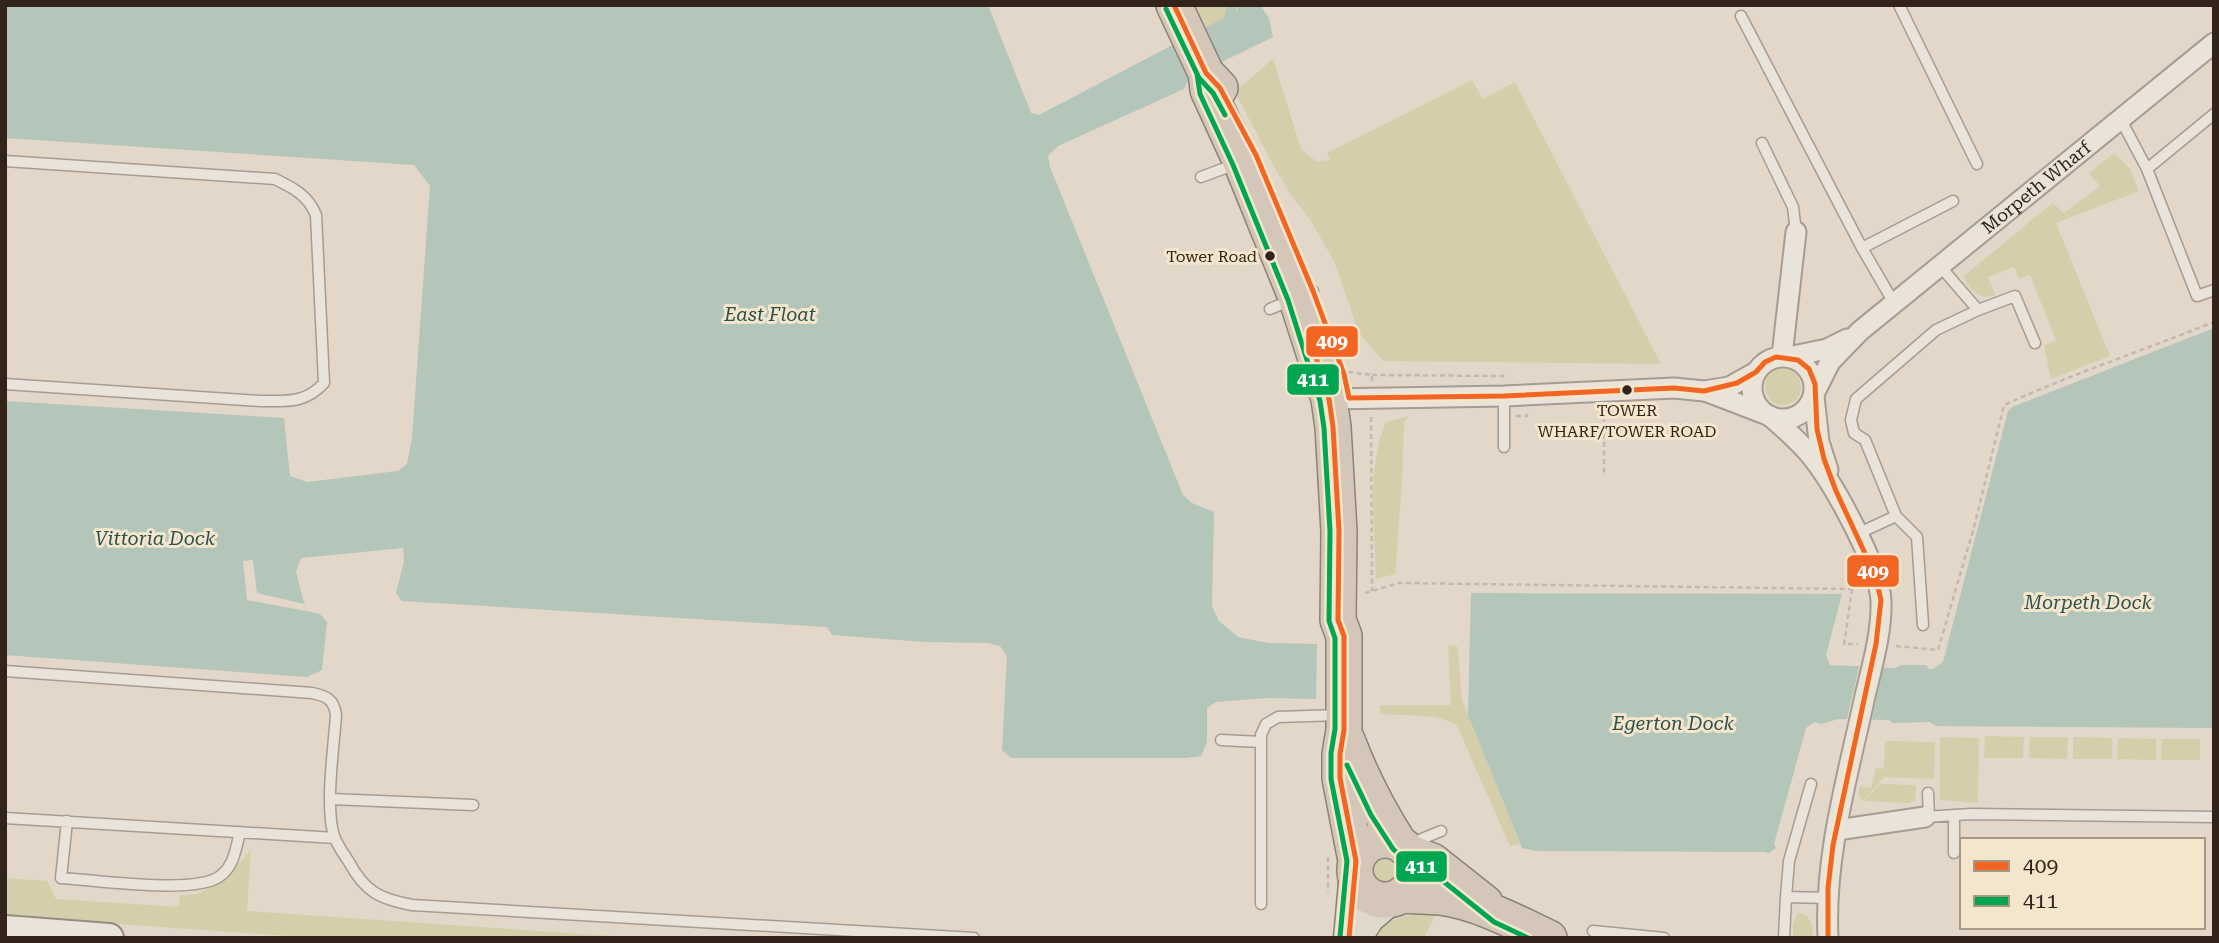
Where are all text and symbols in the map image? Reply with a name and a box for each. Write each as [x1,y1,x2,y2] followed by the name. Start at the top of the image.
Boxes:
[1977,136,2096,238] street label: Morpeth Wharf
[1166,247,1257,266] place label: Tower Road
[1263,249,1277,263] marker: Tower Road
[723,303,816,326] water label: East Float
[1305,325,1359,358] line badge: 409
[1316,330,1348,353] text: 409
[1286,363,1340,396] line badge: 411
[1297,368,1329,391] text: 411
[1620,383,1634,397] marker: TOWER WHARF/TOWER ROAD
[1538,401,1716,441] place label: TOWER WHARF/TOWER ROAD
[95,527,216,550] water label: Vittoria Dock
[1846,554,1900,588] line badge: 409
[1857,560,1889,583] text: 409
[2023,591,2152,614] water label: Morpeth Dock
[1611,712,1734,735] water label: Egerton Dock
[1960,838,2205,929] legend
[1395,850,1448,883] line badge: 411
[2023,854,2058,878] text: 409
[1405,855,1437,878] text: 411
[2023,889,2058,913] text: 411

